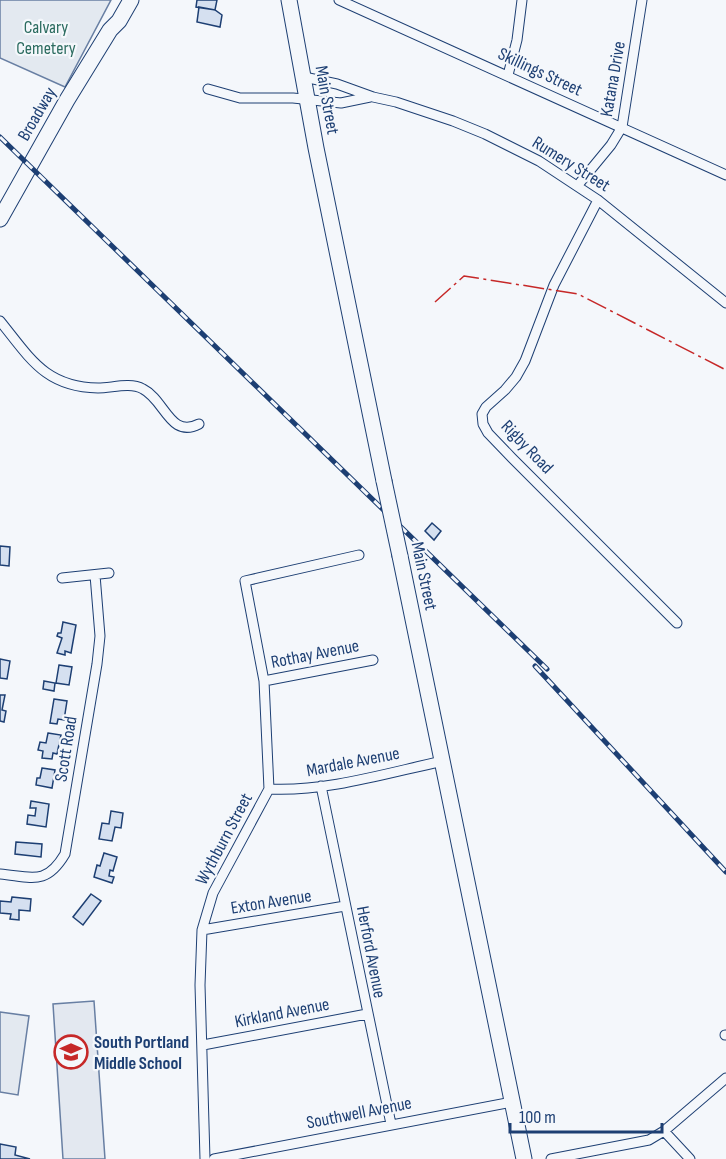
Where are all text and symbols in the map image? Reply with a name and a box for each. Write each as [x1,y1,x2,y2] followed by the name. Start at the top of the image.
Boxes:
[16,17,76,59] park label: Calvary Cemetery
[596,40,630,118] street label: Katana Drive
[495,43,586,101] street label: Skillings Street
[311,64,343,137] street label: Main Street
[13,83,61,145] street label: Broadway
[528,132,614,196] street label: Rumery Street
[497,416,557,478] street label: Rigby Road
[407,540,442,613] street label: Main Street
[269,635,361,673] street label: Rothay Avenue
[50,715,82,783] street label: Scott Road
[305,743,401,781] street label: Mardale Avenue
[191,789,257,888] street label: Wythburn Street
[229,885,313,919] street label: Exton Avenue
[352,904,390,1000] street label: Herford Avenue
[233,994,331,1032] street label: Kirkland Avenue
[94,1032,189,1074] place label: South Portland Middle School
[53,1034,89,1070] school or university icon: South Portland Middle School
[305,1093,413,1133] street label: Southwell Avenue
[510,1096,662,1134] scale bar
[519,1107,556,1128] text: 100 m

